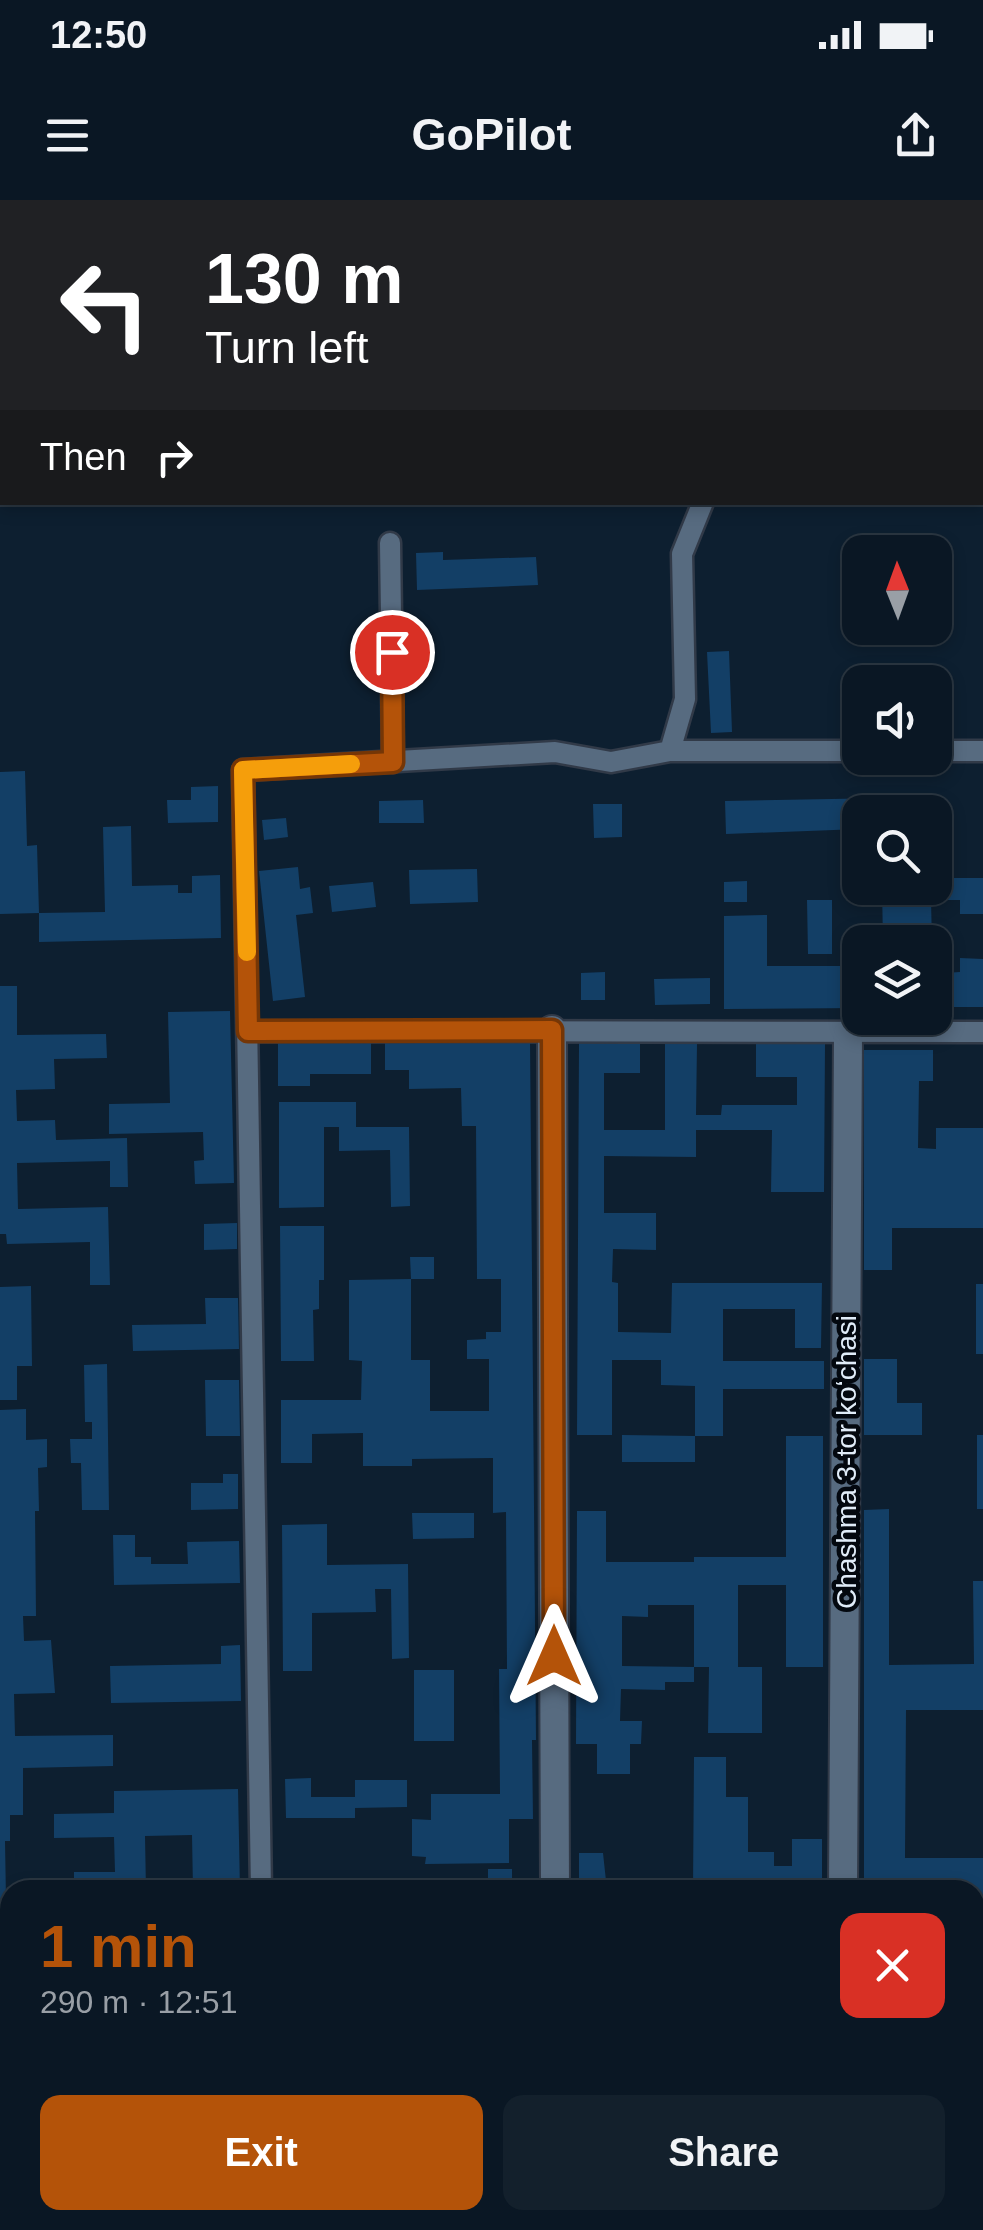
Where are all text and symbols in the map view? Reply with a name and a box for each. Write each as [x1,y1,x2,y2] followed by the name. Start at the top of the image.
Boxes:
[50,14,147,56] text: 12:50
[40,108,95,163] icon: menu
[888,108,943,163] icon: share
[412,109,571,160] text: GoPilot
[40,240,170,370] icon: left
[205,240,403,318] text: 130 m
[205,322,368,373] text: Turn left
[147,430,202,485] icon: right
[40,436,127,478] text: Then
[842,535,952,645] north arrow
[842,535,952,1035] map controls
[350,610,435,695] pin
[365,625,420,680] icon: arrive
[842,665,952,775] button: sound
[842,795,952,905] button: search
[842,925,952,1035] button: layers
[831,1315,862,1609] street label: Chashma 3-tor koʻchasi
[502,1604,606,1708] position arrow
[40,1913,197,1980] text: 1 min
[840,1913,945,2018] button: close
[40,1984,237,2020] text: 290 m · 12:51
[40,2095,483,2210] button: Exit
[503,2095,945,2210] button: Share

